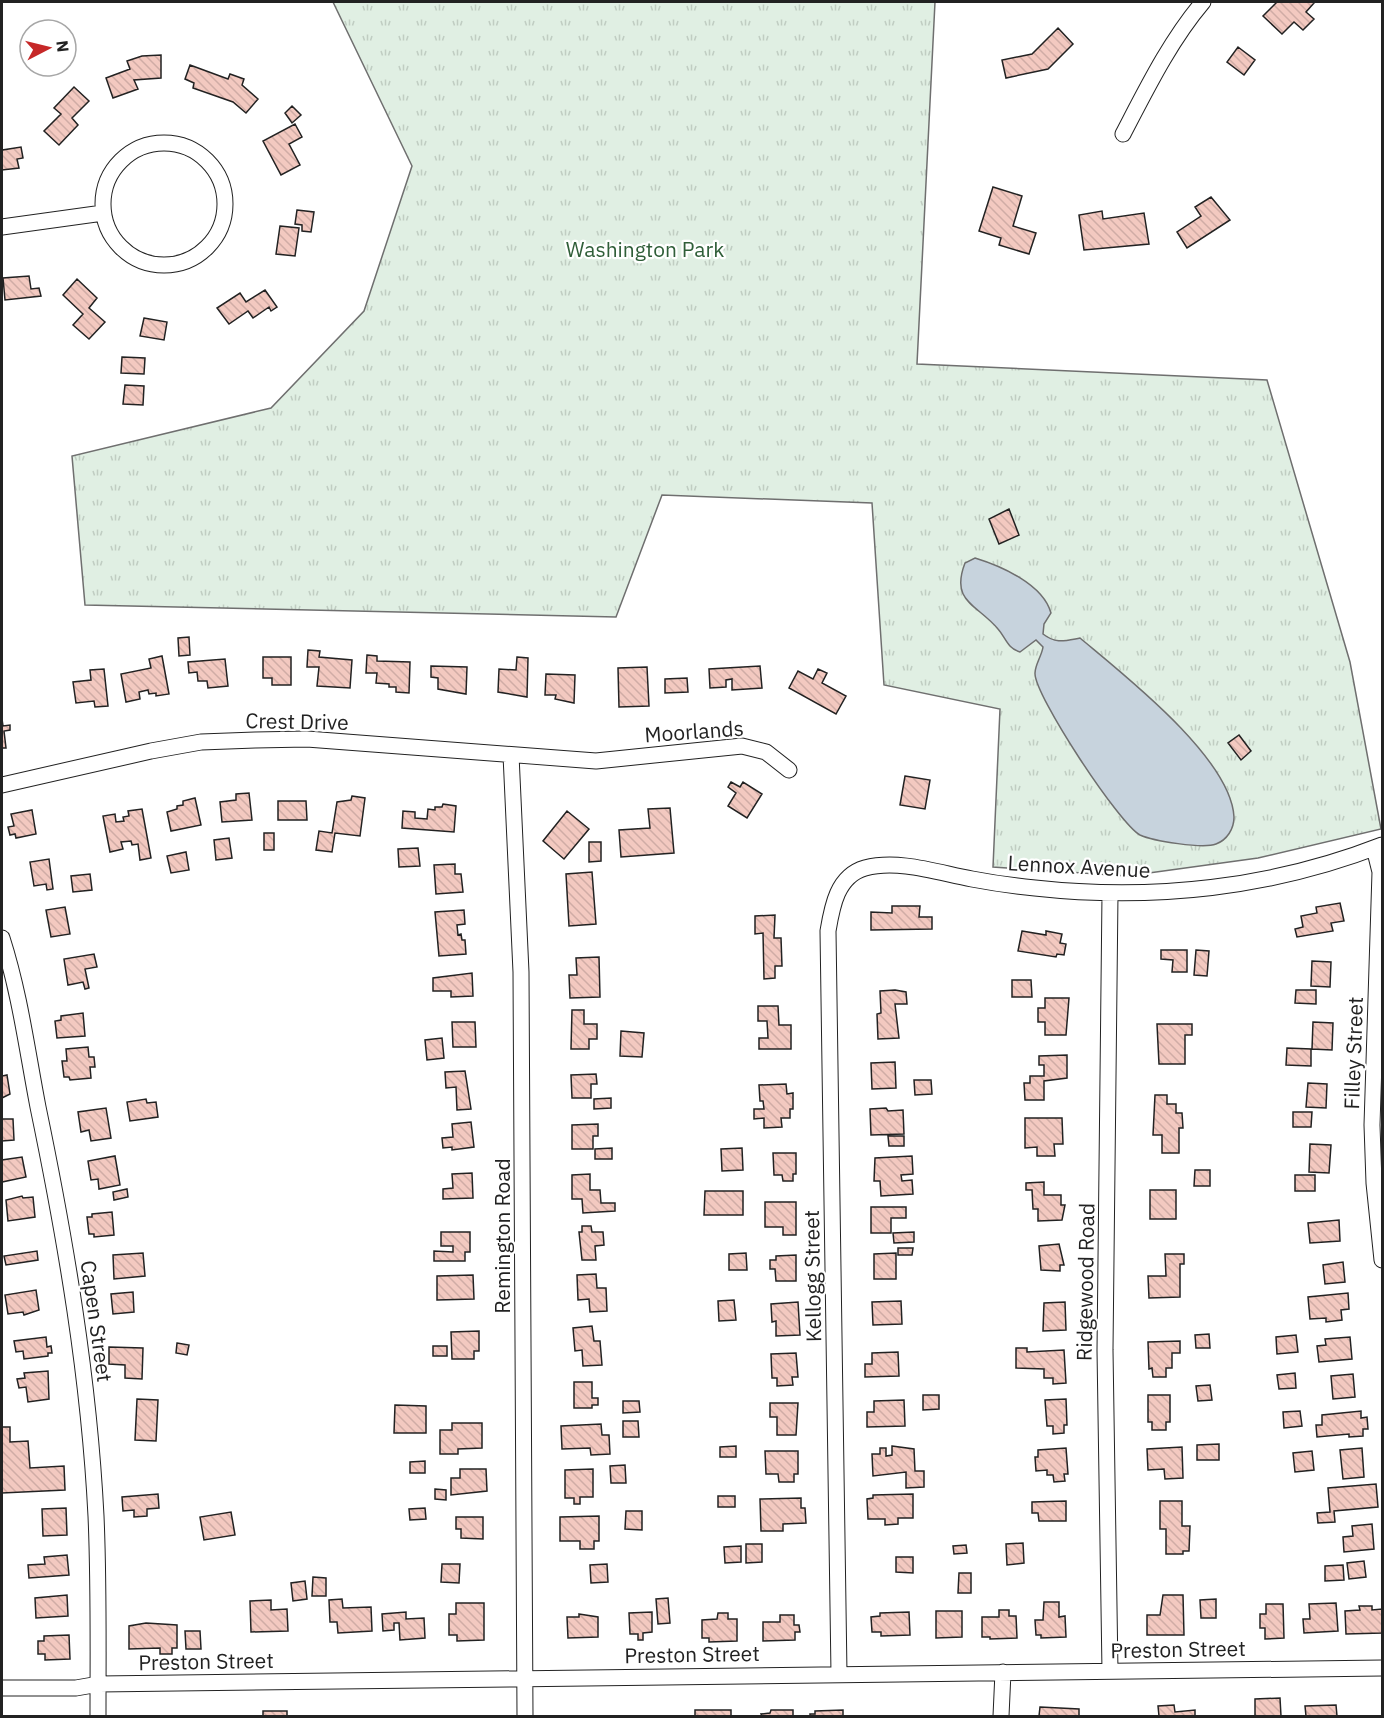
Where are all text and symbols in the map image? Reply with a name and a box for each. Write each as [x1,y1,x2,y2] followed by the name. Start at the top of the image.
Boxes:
[18,18,78,78] north arrow
[52,39,74,53] text: N
[566,235,724,263] park label: Washington Park
[245,706,349,736] street label: Crest Drive
[643,714,745,748] street label: Moorlands
[1007,848,1151,884] street label: Lennox Avenue
[1337,996,1369,1110] street label: Filley Street
[488,1158,516,1314] street label: Remington Road
[1070,1203,1100,1361] street label: Ridgewood Road
[797,1210,827,1342] street label: Kellogg Street
[75,1258,119,1384] street label: Capen Street
[1110,1634,1246,1664] street label: Preston Street
[624,1639,760,1669] street label: Preston Street
[138,1646,274,1676] street label: Preston Street

